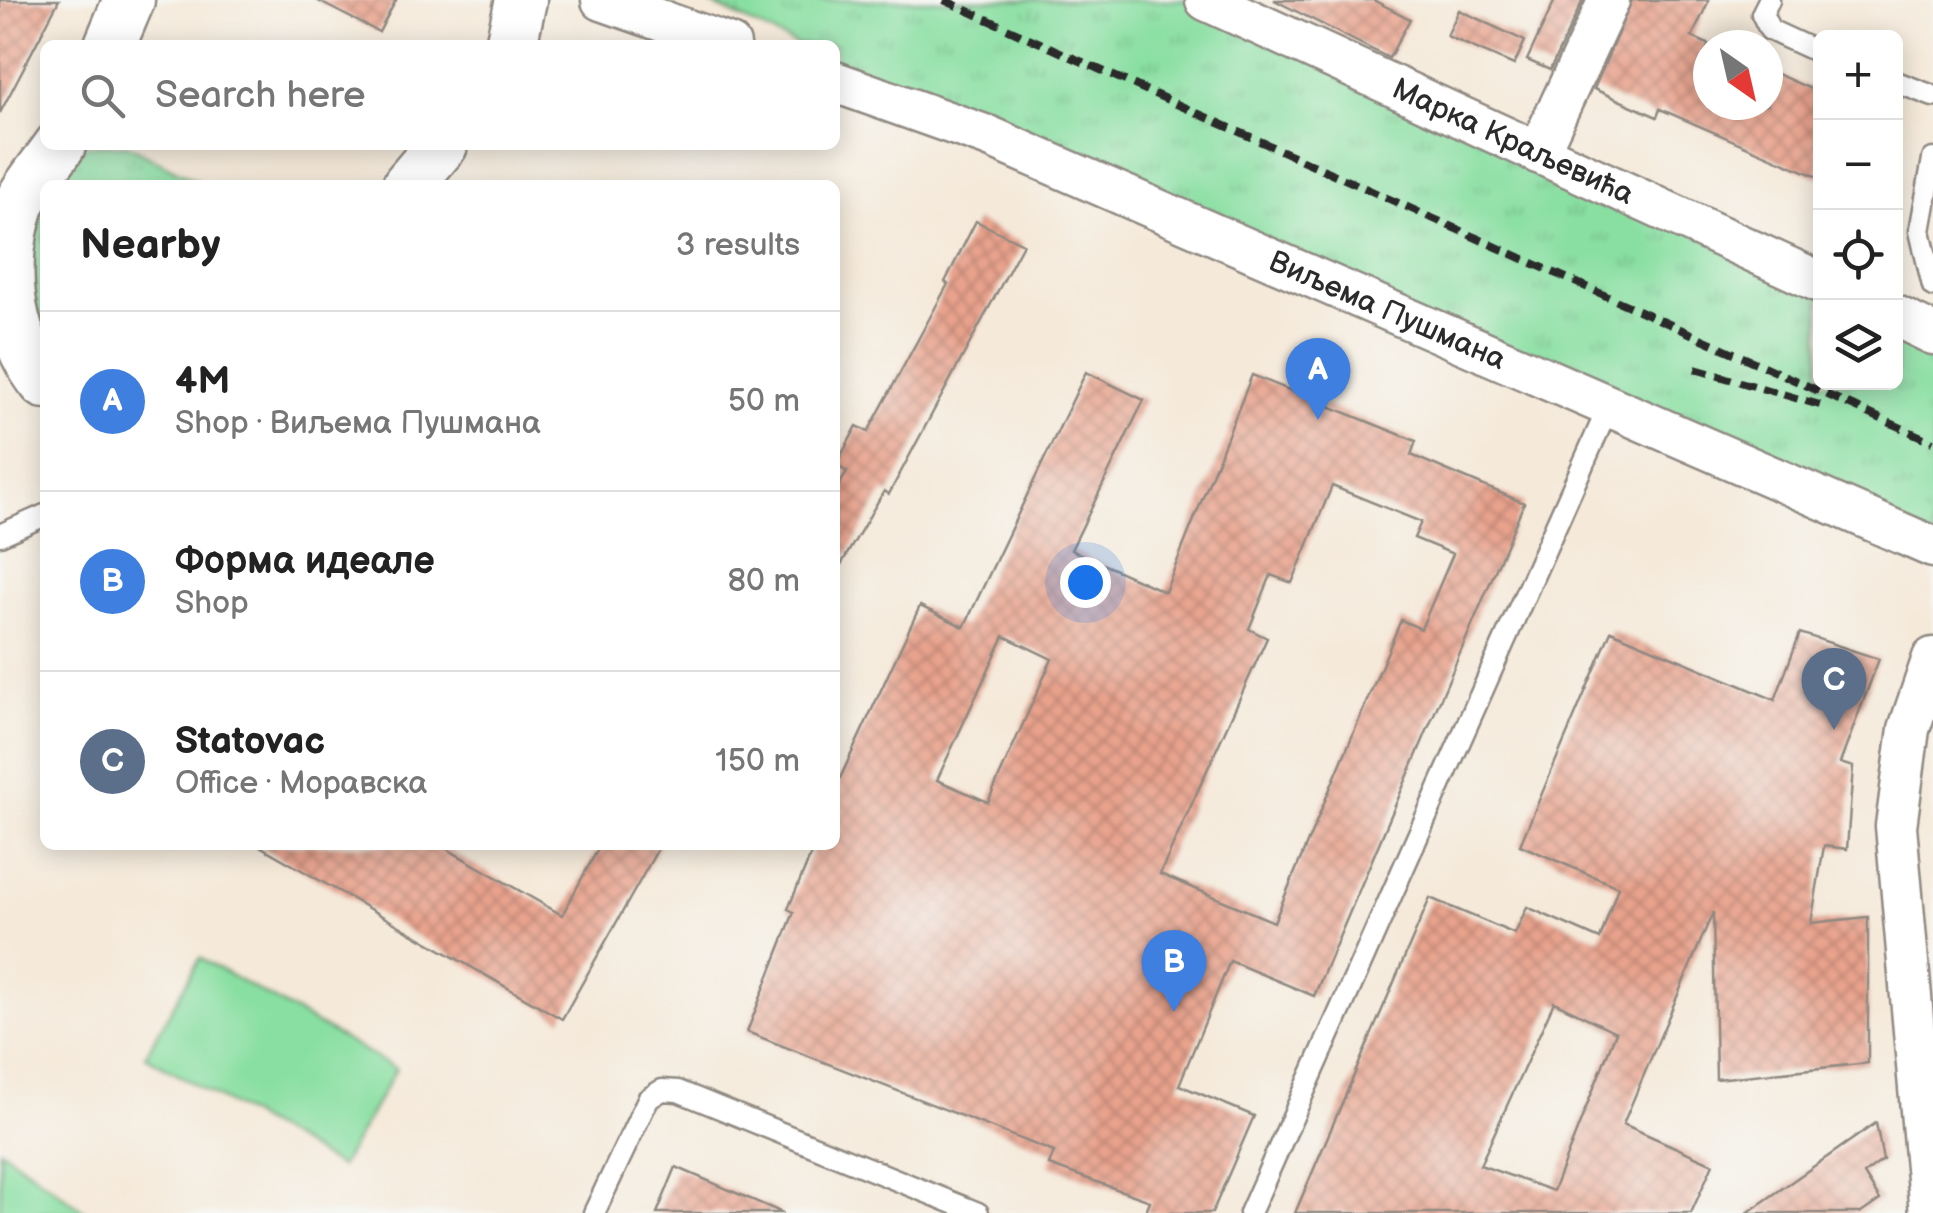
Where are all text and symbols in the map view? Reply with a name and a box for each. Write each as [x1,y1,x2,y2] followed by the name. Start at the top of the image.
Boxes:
[1693,30,1783,120] north arrow
[1813,30,1903,390] map controls
[1813,30,1903,120] button: +
[40,40,840,150] search box
[75,68,130,123] icon: search
[1386,71,1639,213] street label: Марка Краљевића
[155,73,366,118] text: Search here
[1813,120,1903,210] button: −
[1813,210,1903,300] button: locate
[80,220,220,271] text: Nearby
[676,226,800,265] text: 3 results
[1263,244,1511,378] street label: Виљема Пушмана
[1813,300,1903,390] button: layers
[1286,338,1350,420] pin: A
[175,359,230,404] text: 4M
[103,382,122,421] text: A
[728,382,800,421] text: 50 m
[175,404,541,443] text: Shop · Виљема Пушмана
[175,539,435,584] text: Форма идеале
[1060,557,1111,608] your location
[101,562,124,601] text: B
[727,562,800,601] text: 80 m
[175,584,249,623] text: Shop
[1802,648,1866,730] pin: C
[175,719,325,764] text: Statovac
[101,742,124,781] text: C
[715,742,800,781] text: 150 m
[175,764,427,803] text: Office · Моравска
[1142,930,1206,1012] pin: B

